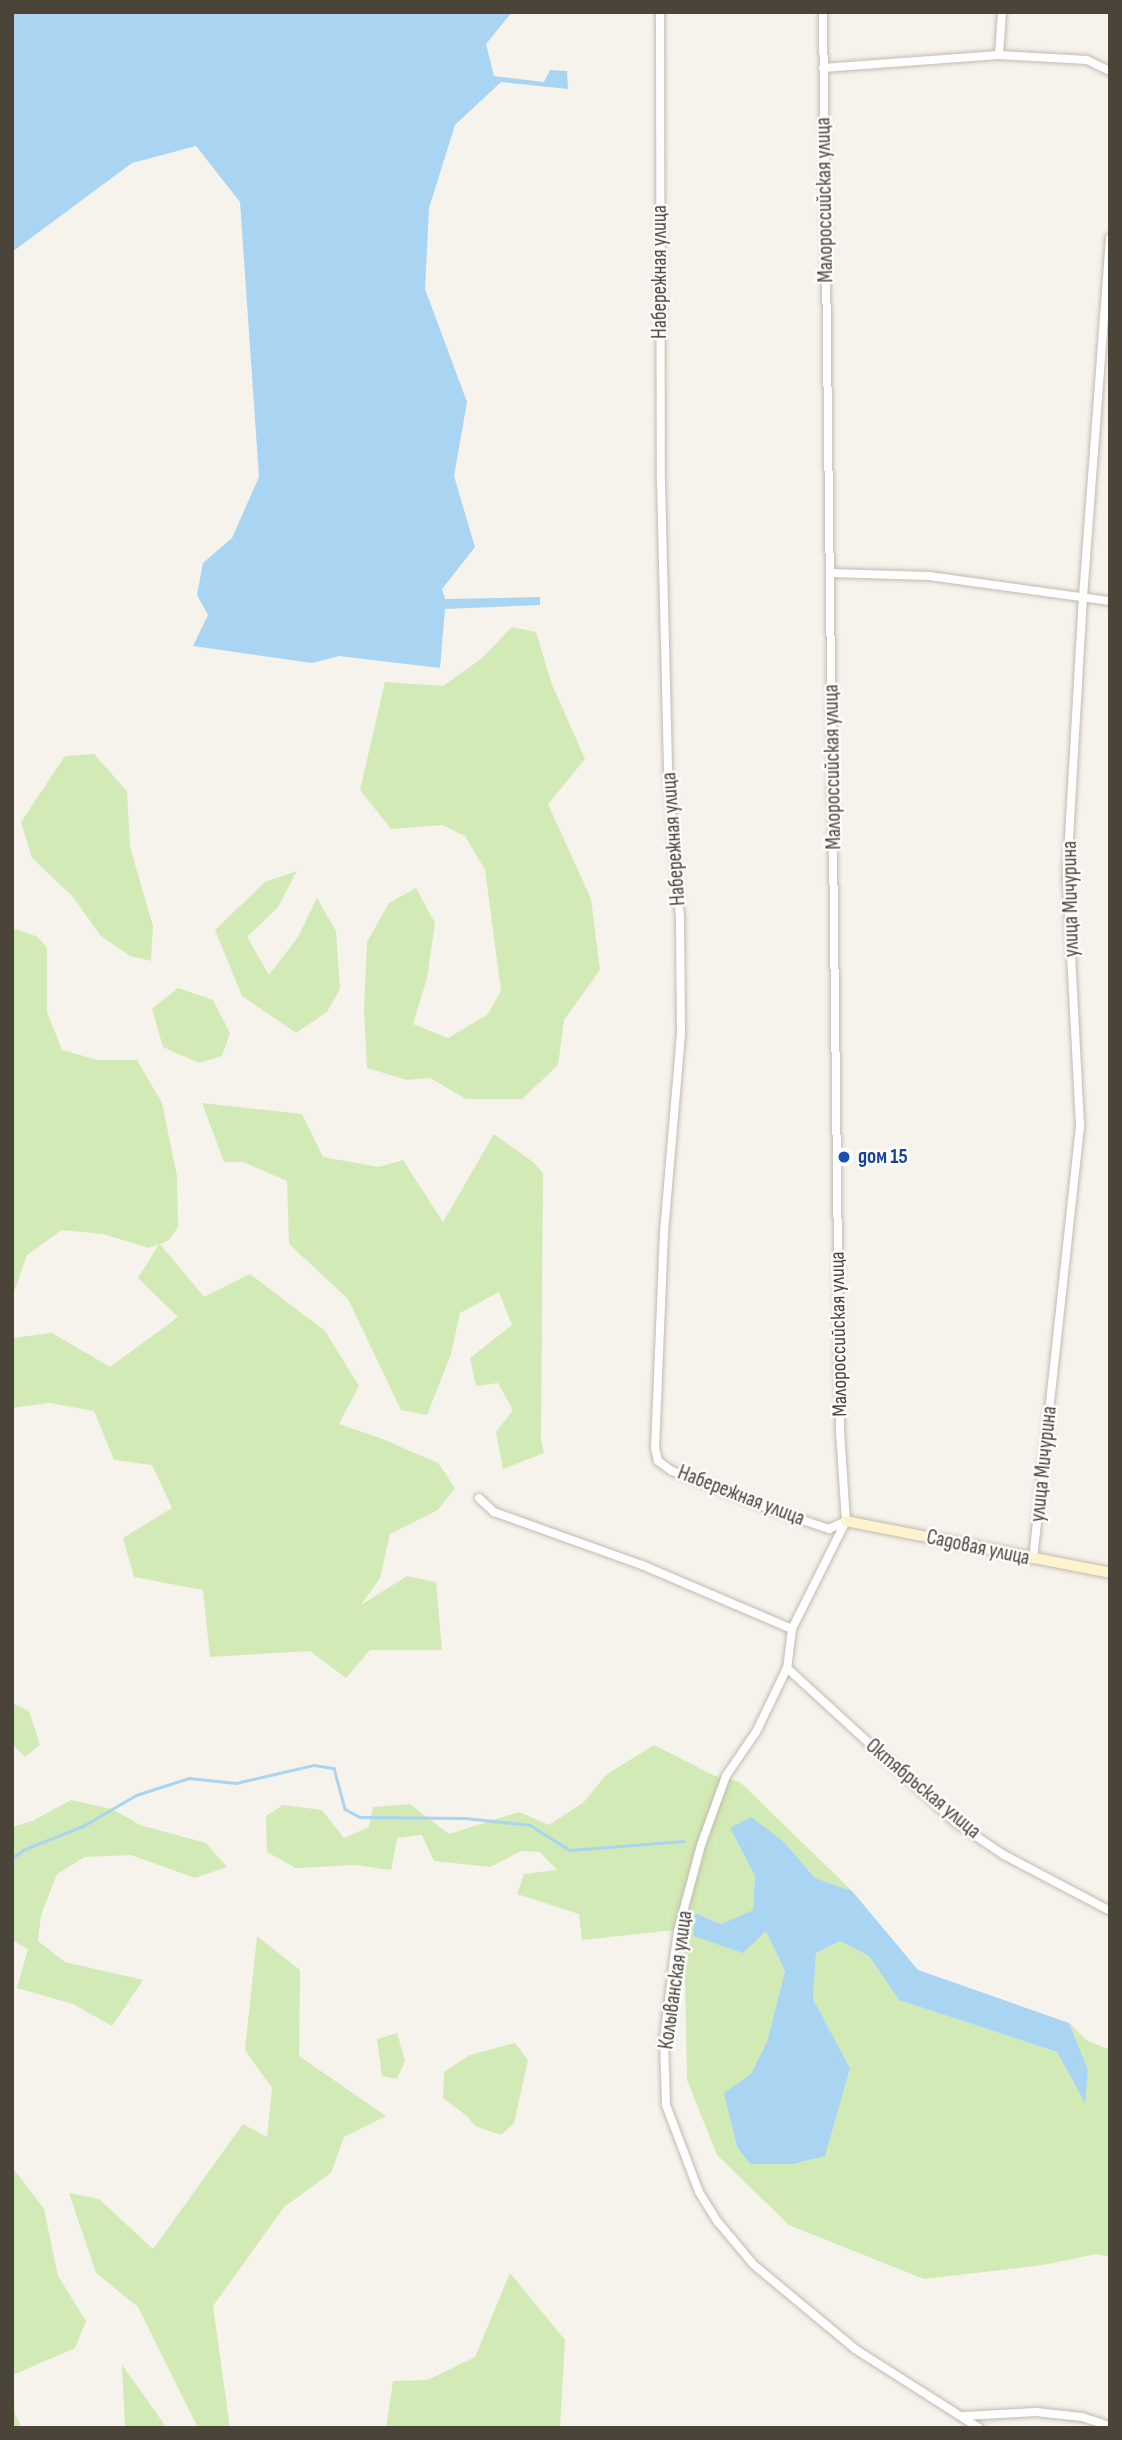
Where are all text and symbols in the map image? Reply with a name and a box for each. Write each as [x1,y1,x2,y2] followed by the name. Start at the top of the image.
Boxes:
[811,117,839,283] street label: Малороссийская улица
[647,205,673,339] street label: Набережная улица
[819,684,847,850] street label: Малороссийская улица
[657,771,691,907] street label: Набережная улица
[1057,841,1085,957] street label: улица Мичурина
[858,1144,908,1170] place label: дом 15
[836,1149,852,1165] marker: дом 15
[825,1251,853,1417] street label: Малороссийская улица
[1025,1405,1063,1523] street label: улица Мичурина
[674,1460,808,1532] street label: Набережная улица
[924,1525,1032,1571] street label: Садовая улица
[860,1734,986,1844] street label: Октябрьская улица
[654,1909,698,2051] street label: Колыванская улица

